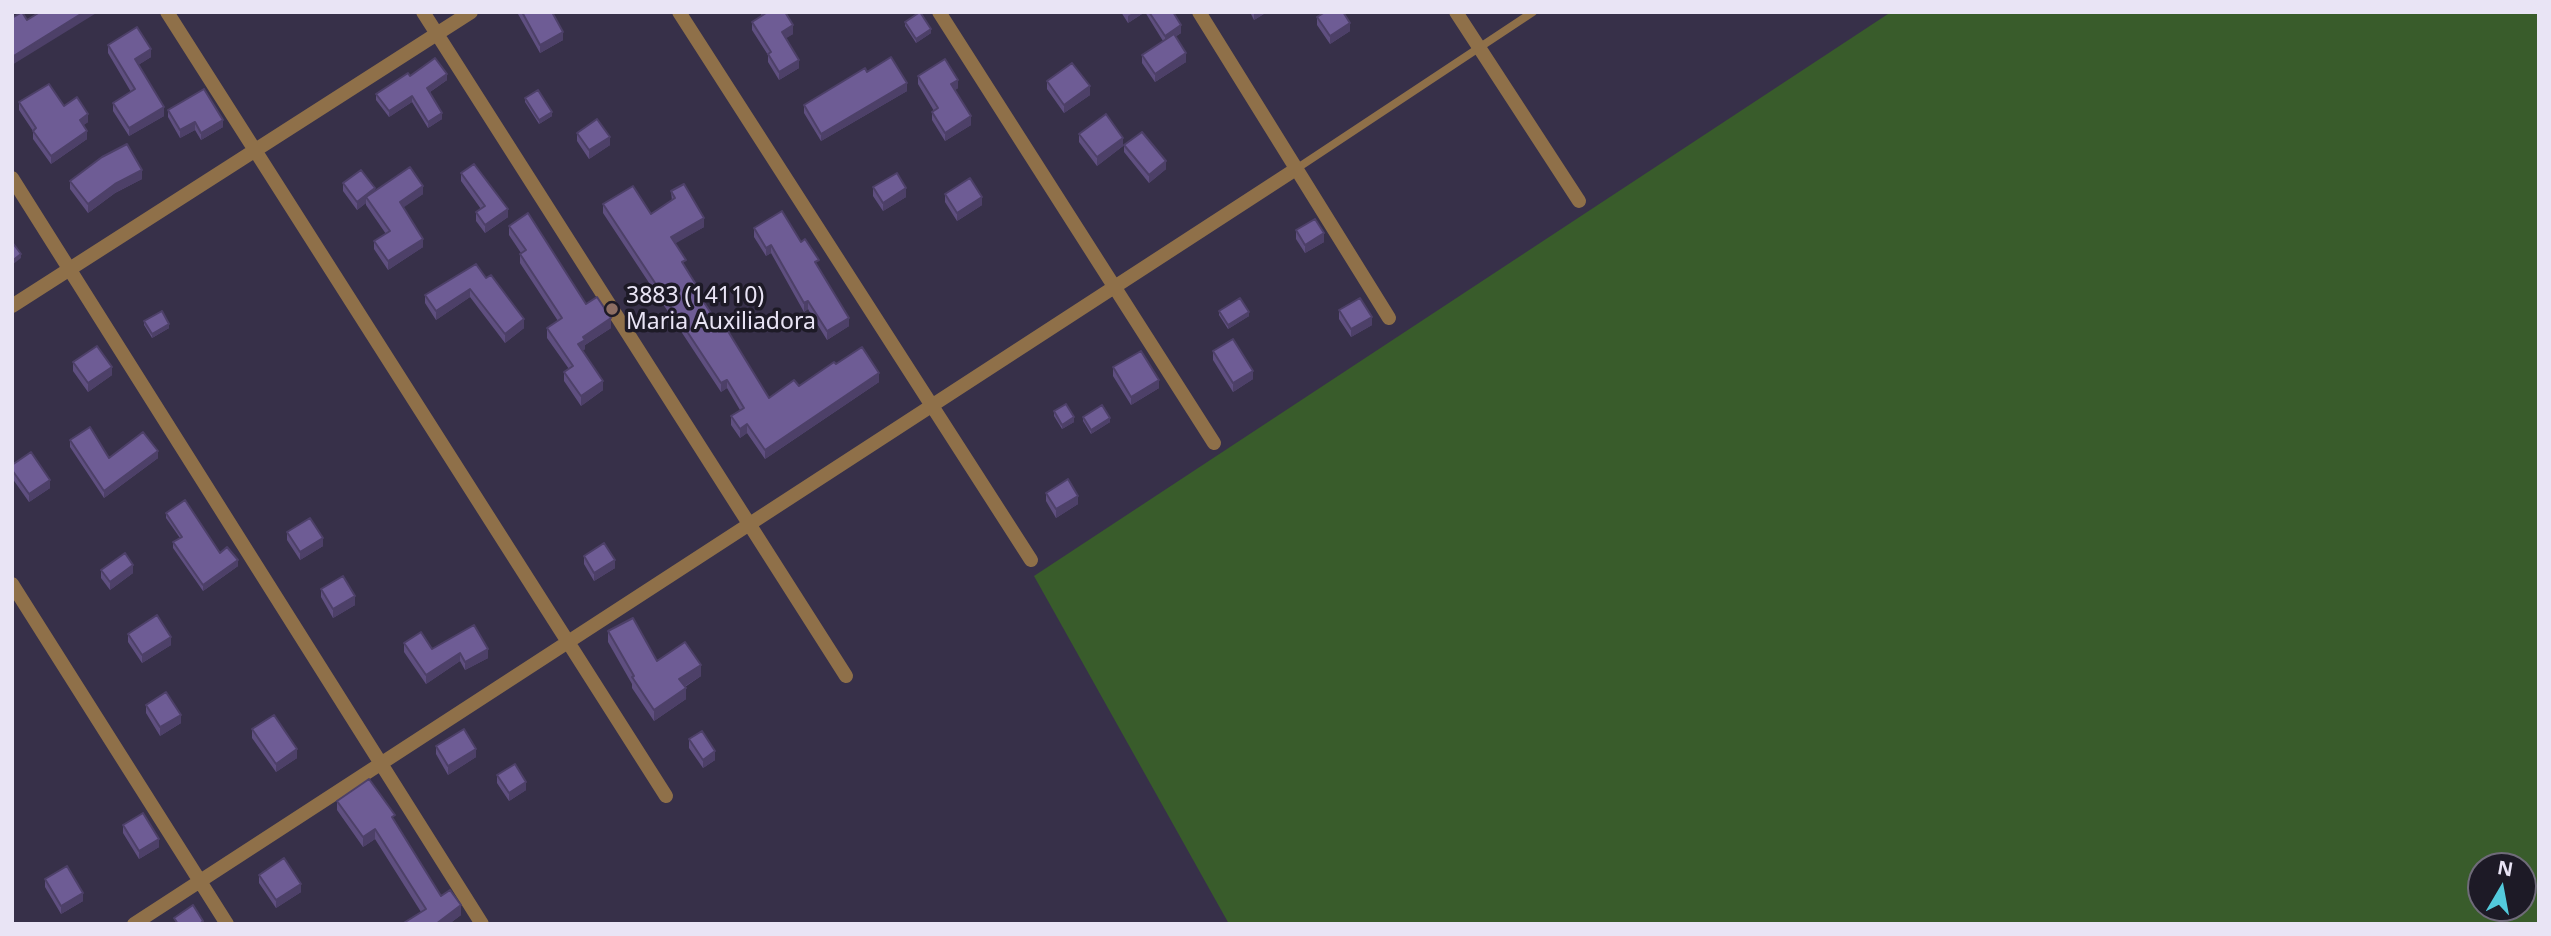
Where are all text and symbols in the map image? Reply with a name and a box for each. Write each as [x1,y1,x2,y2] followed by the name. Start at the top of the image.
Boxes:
[626,282,816,336] place label: 3883 (14110) Maria Auxiliadora
[604,301,620,317] marker: 3883 (14110) Maria Auxiliadora
[2467,852,2537,922] north arrow
[2495,854,2515,882] text: N

